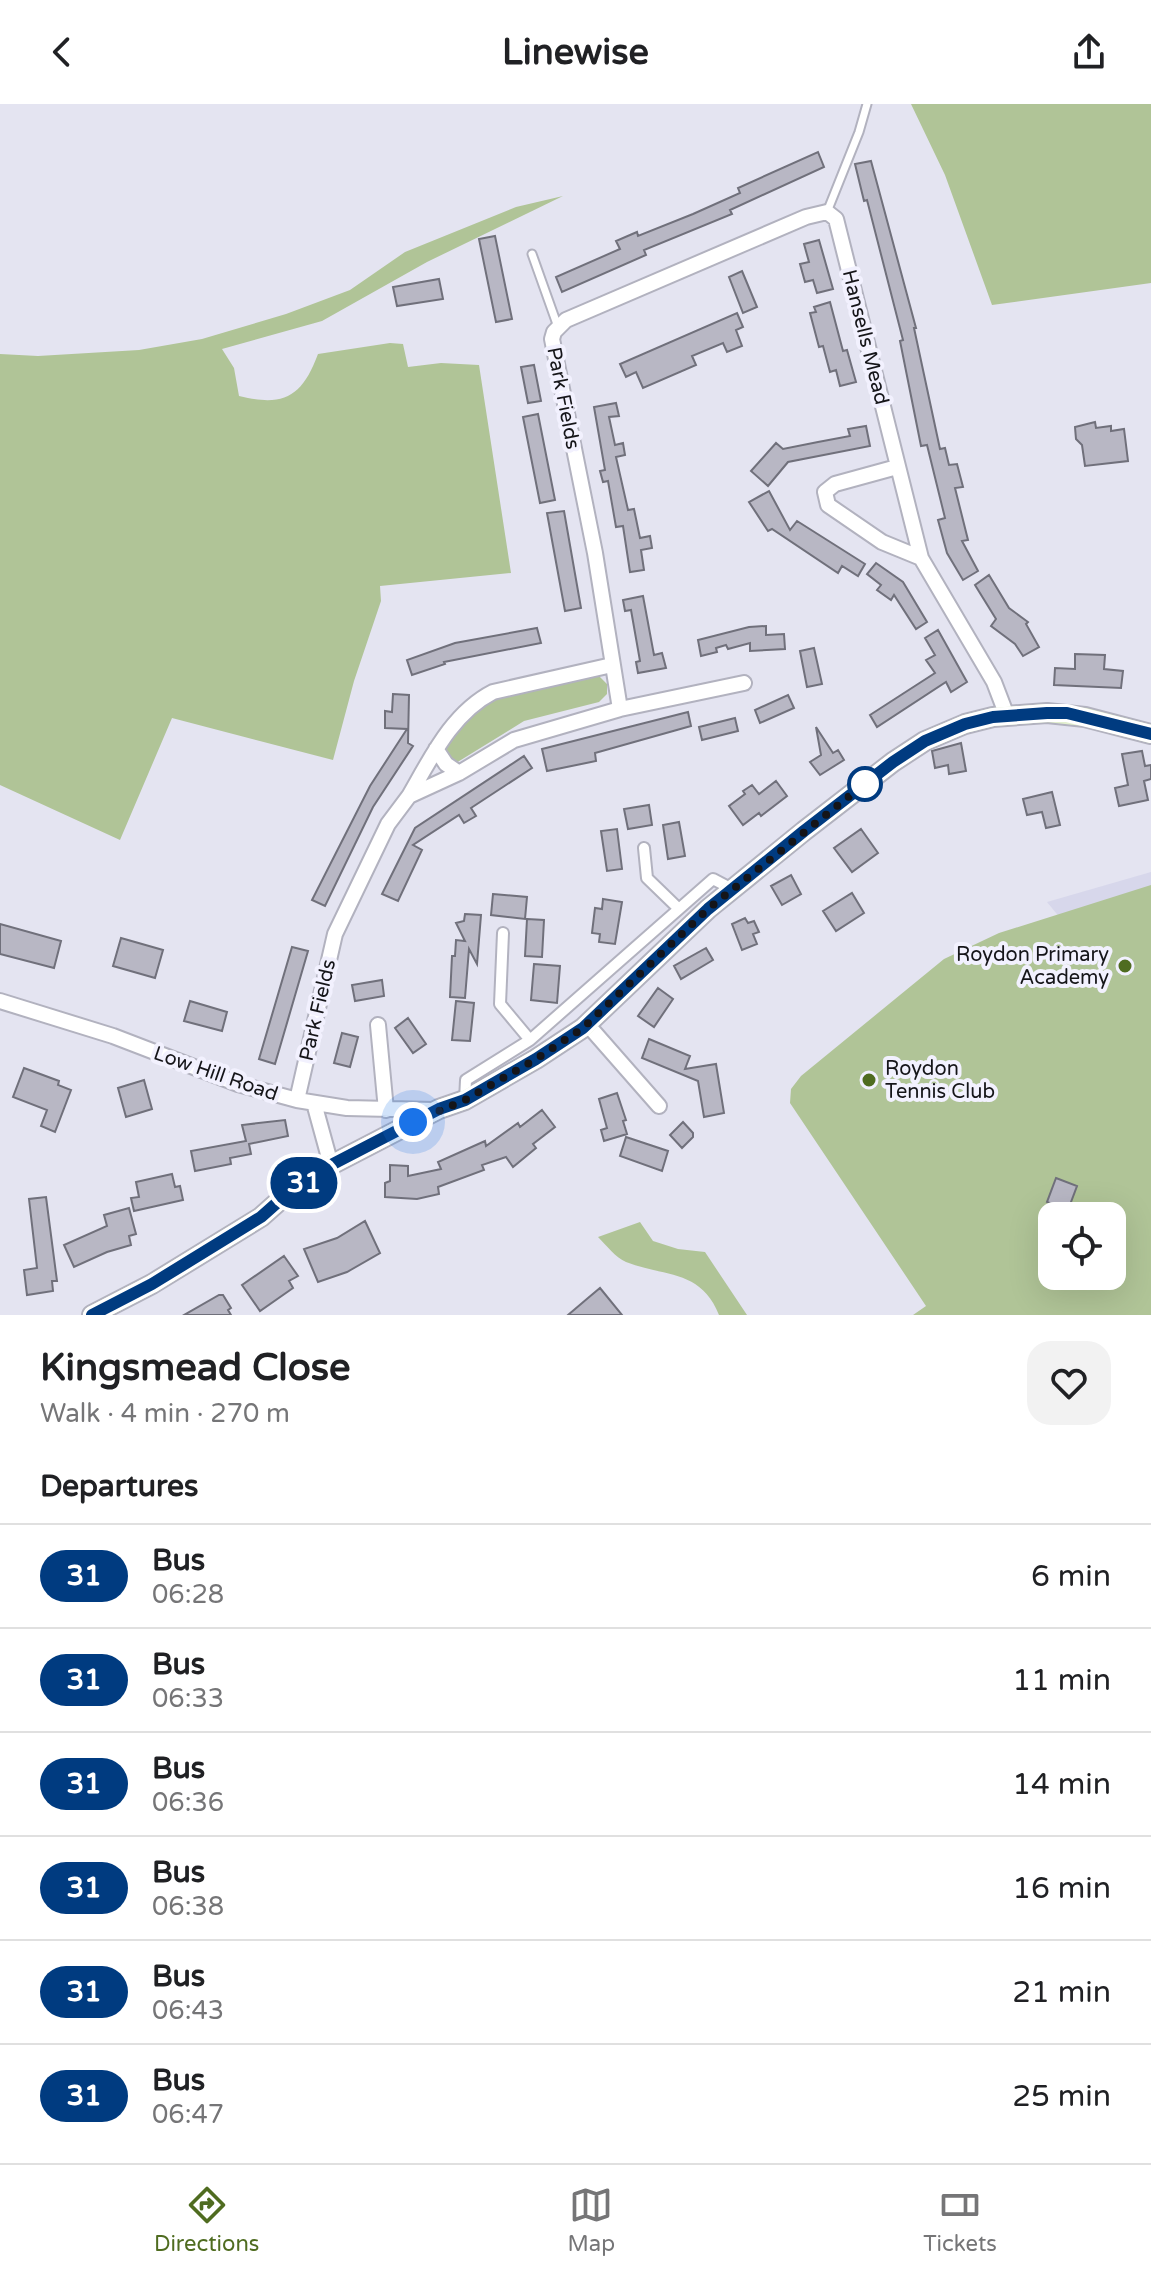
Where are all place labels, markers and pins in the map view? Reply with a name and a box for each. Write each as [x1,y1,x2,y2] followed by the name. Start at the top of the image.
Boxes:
[848,767,882,801] unlabelled marker
[956,943,1109,990] place label: Roydon Primary Academy
[1116,957,1134,975] marker: Roydon Primary Academy
[885,1057,995,1104] place label: Roydon Tennis Club
[860,1071,878,1089] marker: Roydon Tennis Club

